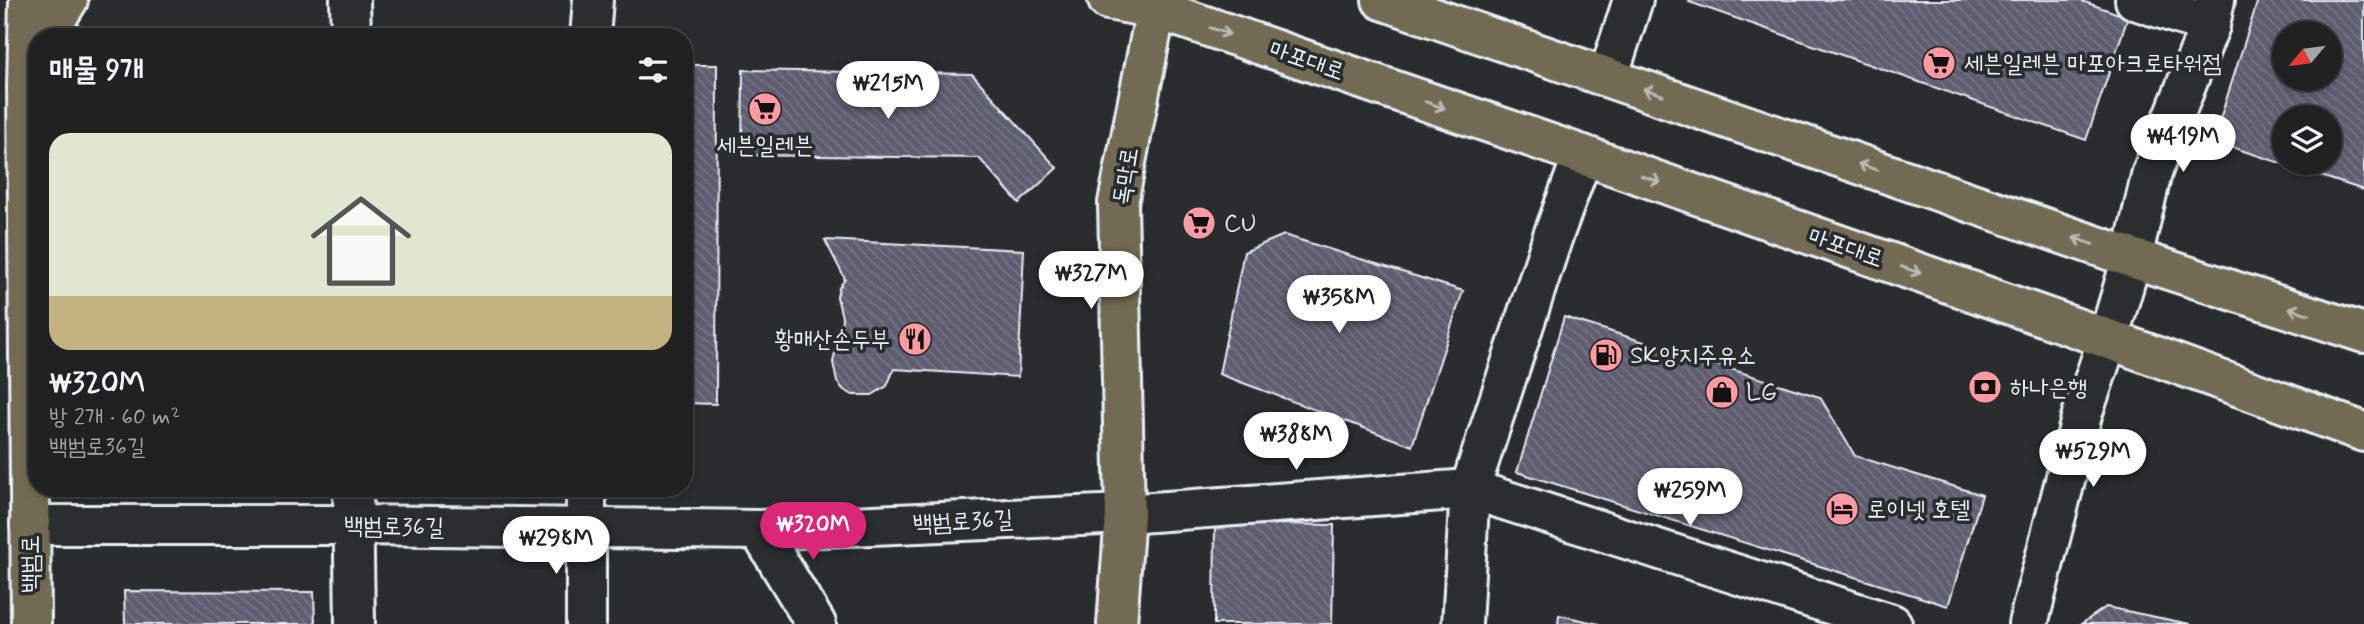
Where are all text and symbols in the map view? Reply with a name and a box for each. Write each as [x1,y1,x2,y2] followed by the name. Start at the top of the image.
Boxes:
[2272,21,2342,91] north arrow
[2272,21,2342,175] map controls
[1209,26,1231,38] one-way arrow
[1265,34,1348,89] street label: 마포대로
[1920,44,1958,82] supermarket icon: 세븐일레븐 마포아크로타워점
[1964,49,2222,80] place label: 세븐일레븐 마포아크로타워점
[49,51,144,90] text: 매물 9개
[634,51,672,89] icon: filters
[839,61,937,121] pin: ₩215M
[852,69,924,99] text: ₩215M
[1642,85,1664,97] one-way arrow
[746,90,784,128] supermarket icon: 세븐일레븐
[1424,99,1446,112] one-way arrow
[2272,105,2342,175] button: layers
[2134,114,2232,174] pin: ₩419M
[2147,122,2219,152] text: ₩419M
[717,131,813,162] place label: 세븐일레븐
[1107,145,1146,207] street label: 독막로
[1857,160,1879,172] one-way arrow
[1639,174,1661,186] one-way arrow
[298,178,424,304] icon: home
[1180,204,1218,242] supermarket icon: CU
[1224,209,1257,240] place label: CU
[1804,221,1887,276] street label: 마포대로
[2072,234,2094,246] one-way arrow
[1042,252,1140,311] pin: ₩327M
[1055,259,1127,289] text: ₩327M
[1900,265,1922,277] one-way arrow
[1290,276,1388,335] pin: ₩358M
[1303,283,1375,313] text: ₩358M
[2289,304,2311,316] one-way arrow
[896,320,934,358] restaurant icon: 황매산손두부
[774,325,890,356] place label: 황매산손두부
[1587,336,1625,374] fuel station icon: SK양지주유소
[1630,341,1756,372] place label: SK양지주유소
[49,364,145,403] text: ₩320M
[1966,368,2004,406] bank icon: 하나은행
[1703,373,1741,411] shop icon: LG
[2010,373,2087,404] place label: 하나은행
[1746,378,1777,409] place label: LG
[49,403,181,433] text: 방 2개 · 60 m²
[1247,412,1345,472] pin: ₩388M
[1260,420,1332,450] text: ₩388M
[2044,430,2142,489] pin: ₩529M
[49,433,145,463] text: 백범로36길
[2055,437,2131,467] text: ₩529M
[1641,468,1739,528] pin: ₩259M
[1654,476,1726,506] text: ₩259M
[1823,490,1861,528] hotel icon: 로이넷 호텔
[1867,495,1970,526] place label: 로이넷 호텔
[764,503,862,562] pin: ₩320M
[912,504,1014,541] street label: 백범로36길
[776,510,850,540] text: ₩320M
[344,511,444,544] street label: 백범로36길
[507,516,605,576] pin: ₩298M
[519,524,593,554] text: ₩298M
[16,535,47,593] street label: 백범로

